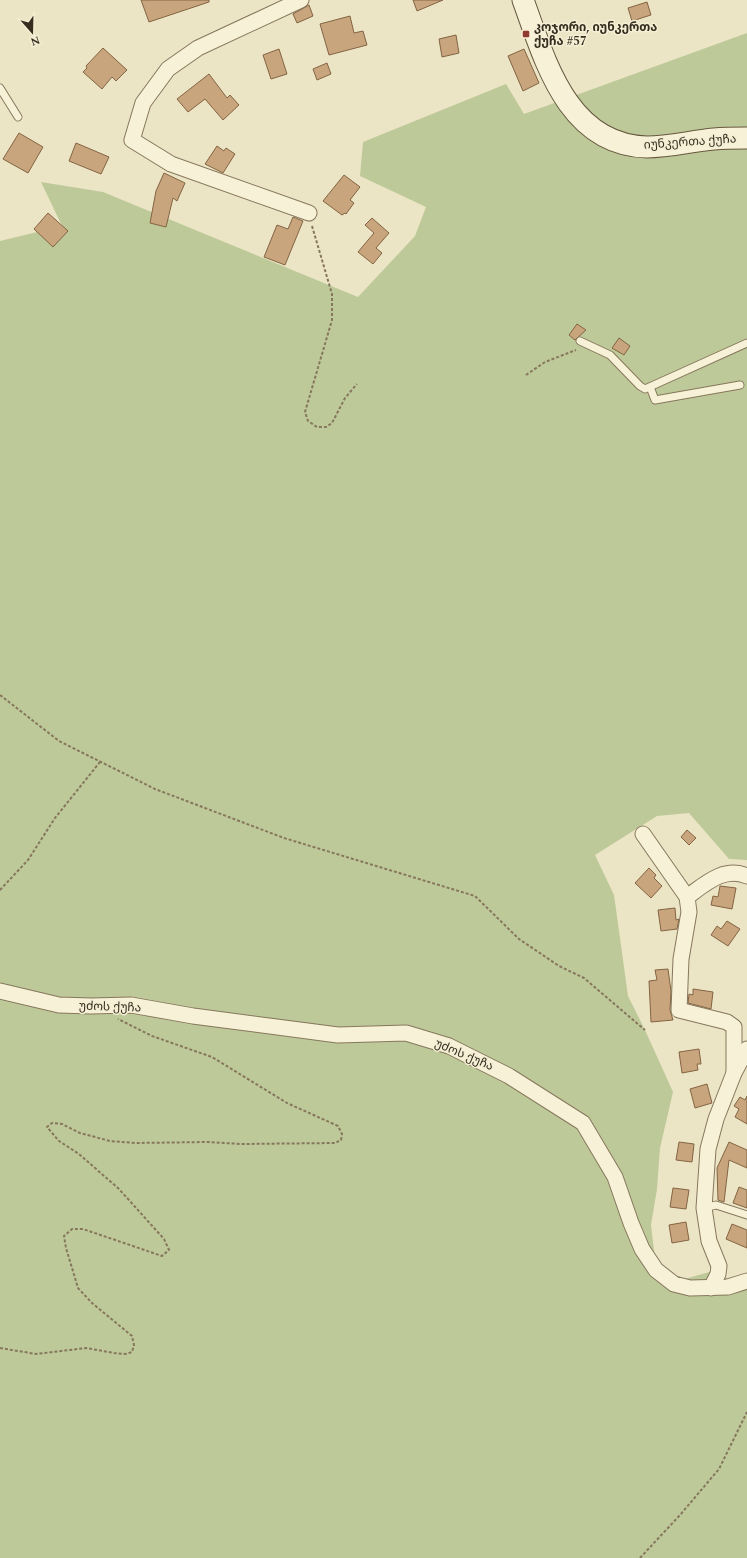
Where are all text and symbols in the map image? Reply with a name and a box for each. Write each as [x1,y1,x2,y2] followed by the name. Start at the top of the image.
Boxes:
[12,12,52,52] north arrow
[534,18,657,51] place label: კოჯორი, იუნკერთა ქუჩა #57
[521,29,531,39] marker: კოჯორი, იუნკერთა ქუჩა #57
[28,31,42,50] text: N
[643,129,737,155] street label: იუნკერთა ქუჩა
[78,996,142,1018] street label: უძოს ქუჩა
[432,1034,496,1076] street label: უძოს ქუჩა

